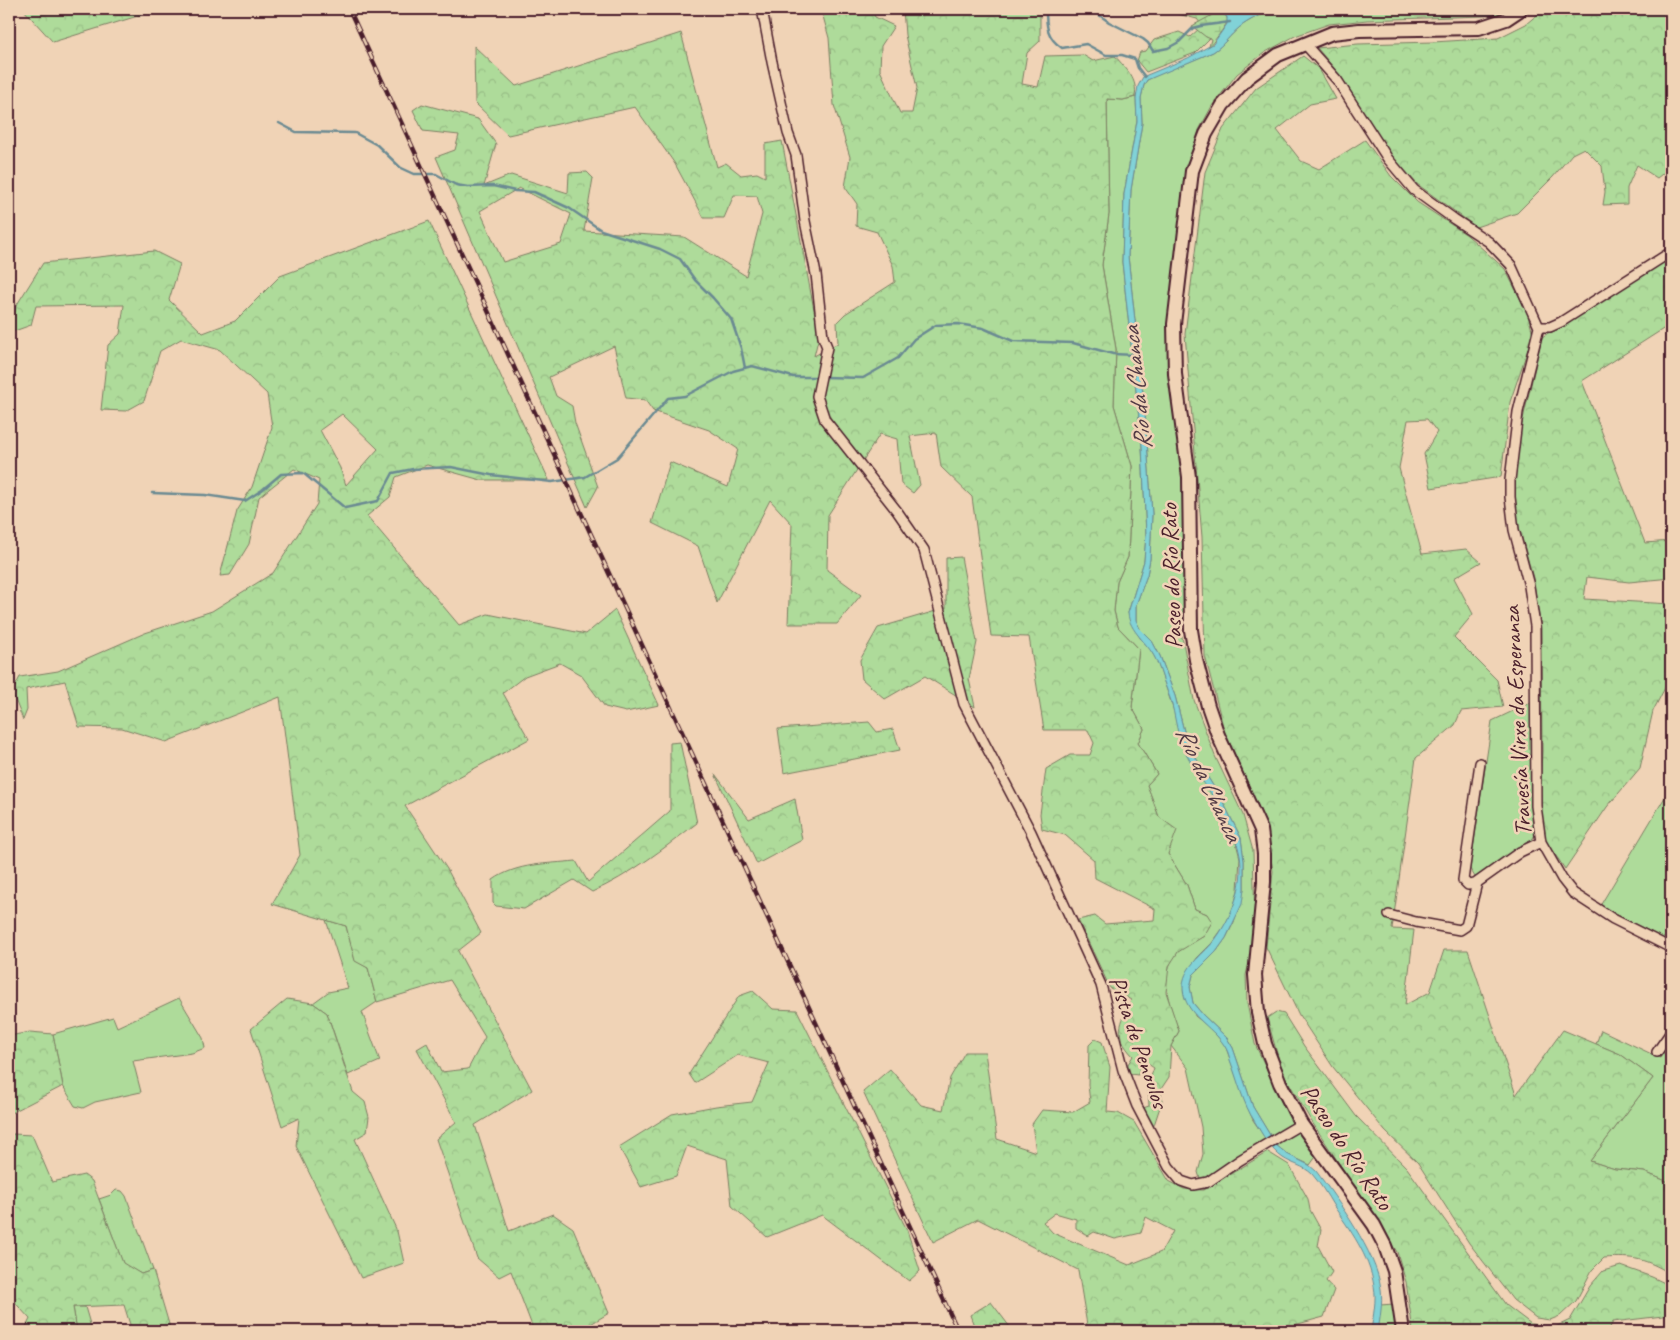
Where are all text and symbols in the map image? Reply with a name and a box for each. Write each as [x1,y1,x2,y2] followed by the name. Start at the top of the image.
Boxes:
[1114,323,1159,451] water label: Río da Chanca
[1153,502,1189,649] street label: Paseo do Río Rato
[1496,604,1538,837] street label: Travesía Virxe da Esperanza
[1168,721,1250,849] water label: Río da Chanca
[1102,972,1176,1114] street label: Pista de Penoulos
[1294,1079,1401,1217] street label: Paseo do Río Rato

